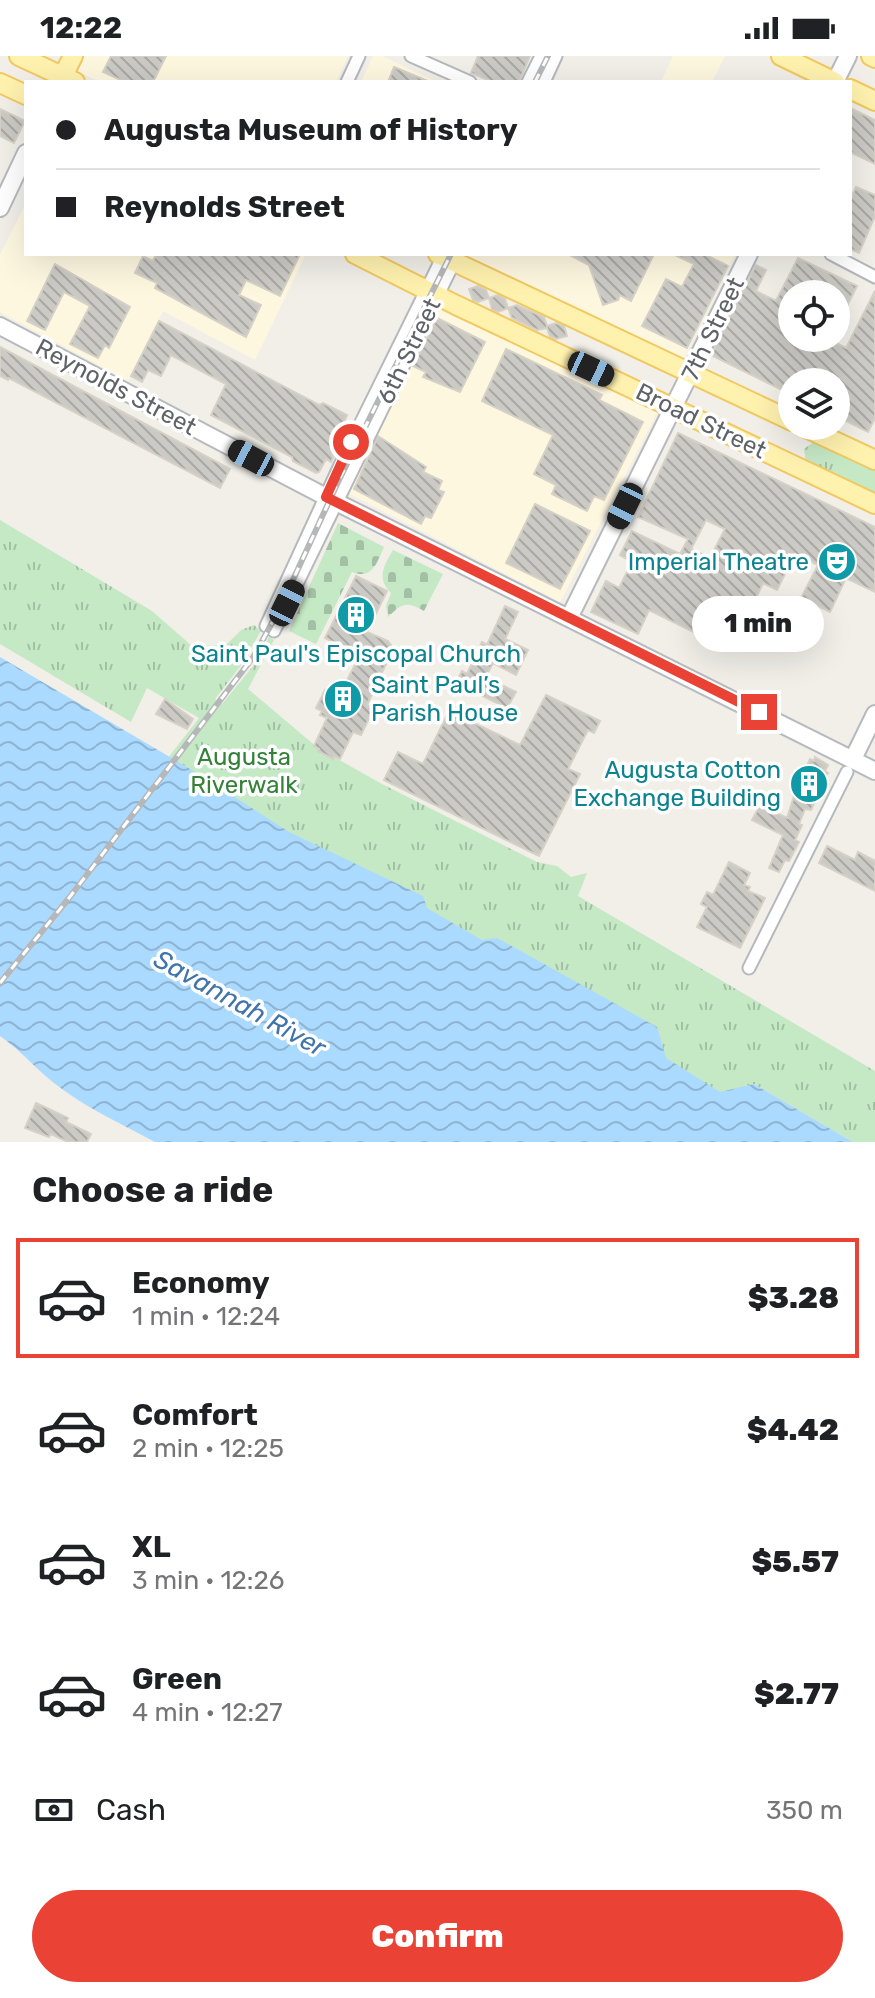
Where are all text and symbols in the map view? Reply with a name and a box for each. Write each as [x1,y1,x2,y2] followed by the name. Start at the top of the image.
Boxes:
[40,10,122,46] text: 12:22
[104,112,518,148] text: Augusta Museum of History
[104,189,345,225] text: Reynolds Street
[676,273,750,385] street label: 7th Street
[778,280,850,440] map controls
[778,280,850,352] button: locate
[371,294,447,408] street label: 6th Street
[31,333,201,441] street label: Reynolds Street
[564,348,618,390] car
[778,368,850,440] button: layers
[631,377,771,465] street label: Broad Street
[333,424,369,460] route start
[224,436,278,480] car
[604,479,646,533] car
[816,541,858,583] theatre icon: Imperial Theatre
[628,548,809,576] place label: Imperial Theatre
[266,576,308,630] car
[335,594,377,636] building icon: Saint Paul's Episcopal Church
[693,596,825,652] callout: 1 min
[724,608,792,639] text: 1 min
[191,640,521,668] place label: Saint Paul's Episcopal Church
[371,671,518,727] place label: Saint Paul’s Parish House
[322,678,364,720] building icon: Saint Paul’s Parish House
[741,694,777,730] route end
[190,743,298,799] park label: Augusta Riverwalk
[573,756,781,812] place label: Augusta Cotton Exchange Building
[788,763,830,805] building icon: Augusta Cotton Exchange Building
[148,943,332,1064] water label: Savannah River
[32,1168,273,1211] text: Choose a ride
[36,1262,108,1334] icon: car
[132,1265,270,1301] text: Economy
[748,1280,839,1316] text: $3.28
[132,1301,280,1332] text: 1 min · 12:24
[36,1394,108,1466] icon: car
[132,1397,258,1433] text: Comfort
[747,1412,839,1448] text: $4.42
[132,1433,284,1464] text: 2 min · 12:25
[36,1526,108,1598] icon: car
[132,1529,171,1565] text: XL
[751,1544,839,1580] text: $5.57
[132,1565,284,1596] text: 3 min · 12:26
[36,1658,108,1730] icon: car
[132,1661,222,1697] text: Green
[754,1676,839,1712] text: $2.77
[132,1697,283,1728] text: 4 min · 12:27
[32,1788,76,1832] icon: cash
[96,1792,166,1828] text: Cash
[766,1795,843,1826] text: 350 m
[32,1890,843,1982] button: Confirm

